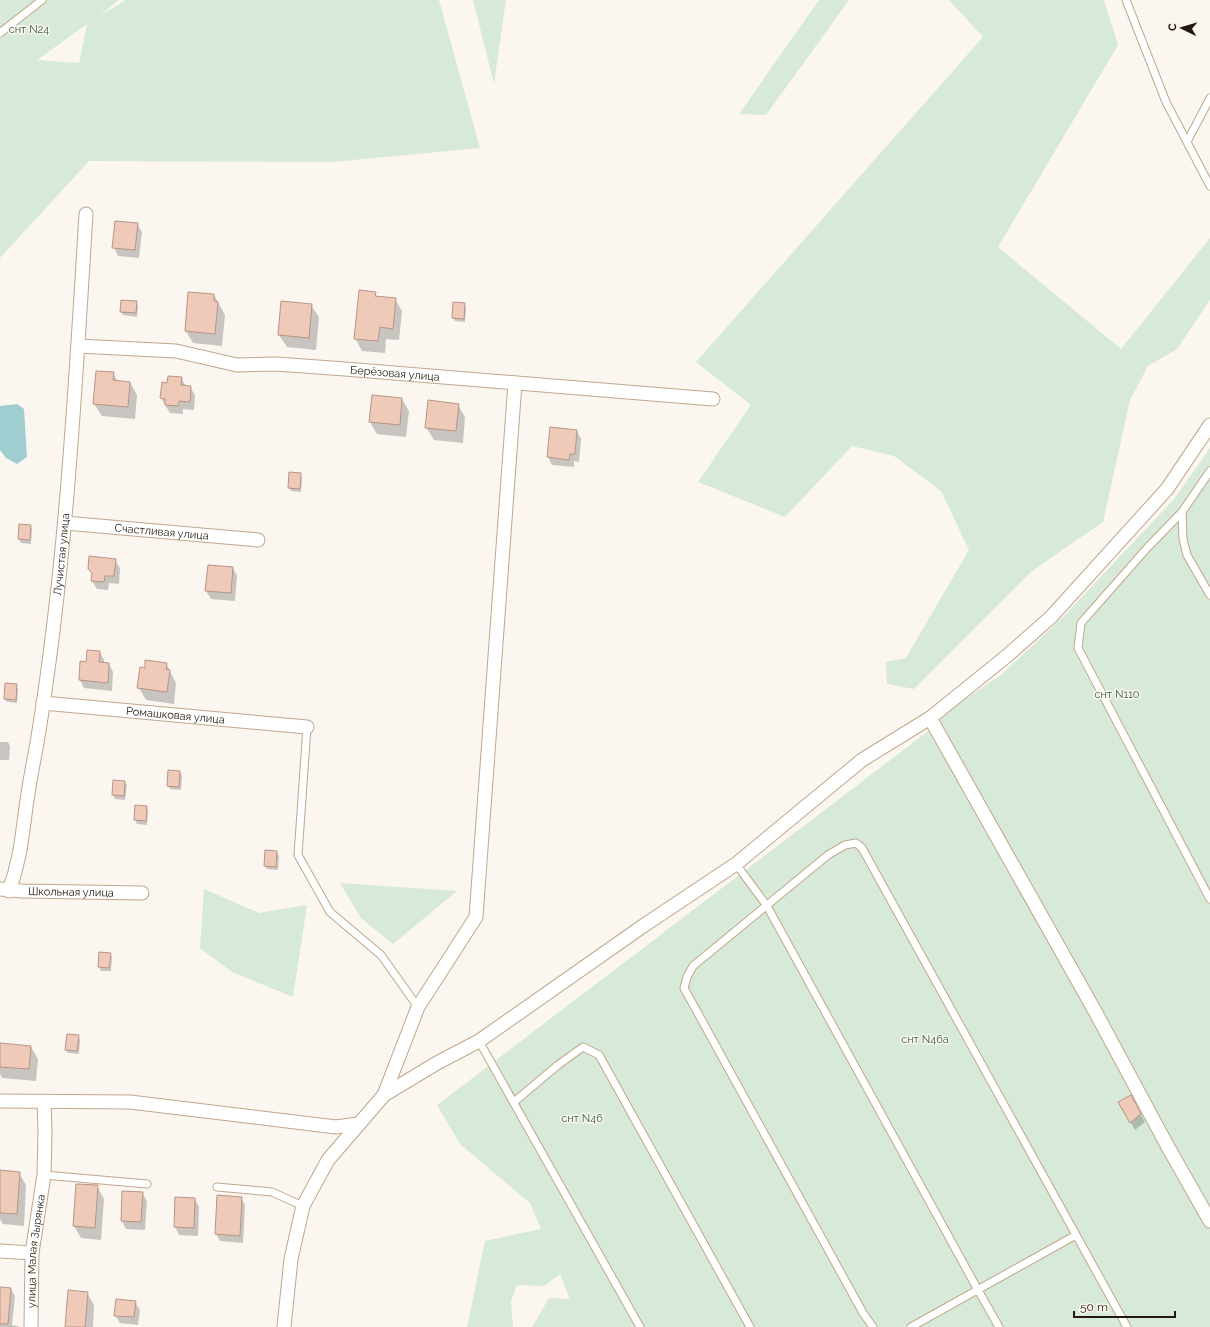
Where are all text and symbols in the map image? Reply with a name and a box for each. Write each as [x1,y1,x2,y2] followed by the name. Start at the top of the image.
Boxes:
[1162,8,1202,48] north arrow
[1166,22,1179,31] text: С
[9,23,49,36] park label: снт N24
[350,363,440,383] street label: Берёзовая улица
[51,513,72,596] street label: Лучистая улица
[114,521,209,542] street label: Счастливая улица
[1094,688,1140,701] park label: снт N110
[125,704,225,726] street label: Ромашковая улица
[28,885,114,899] street label: Школьная улица
[901,1033,949,1046] park label: снт N46а
[561,1112,603,1125] park label: снт N46
[25,1193,47,1308] street label: улица Малая Зырянка
[1074,1293,1175,1319] scale bar
[1080,1300,1108,1314] text: 50 m

